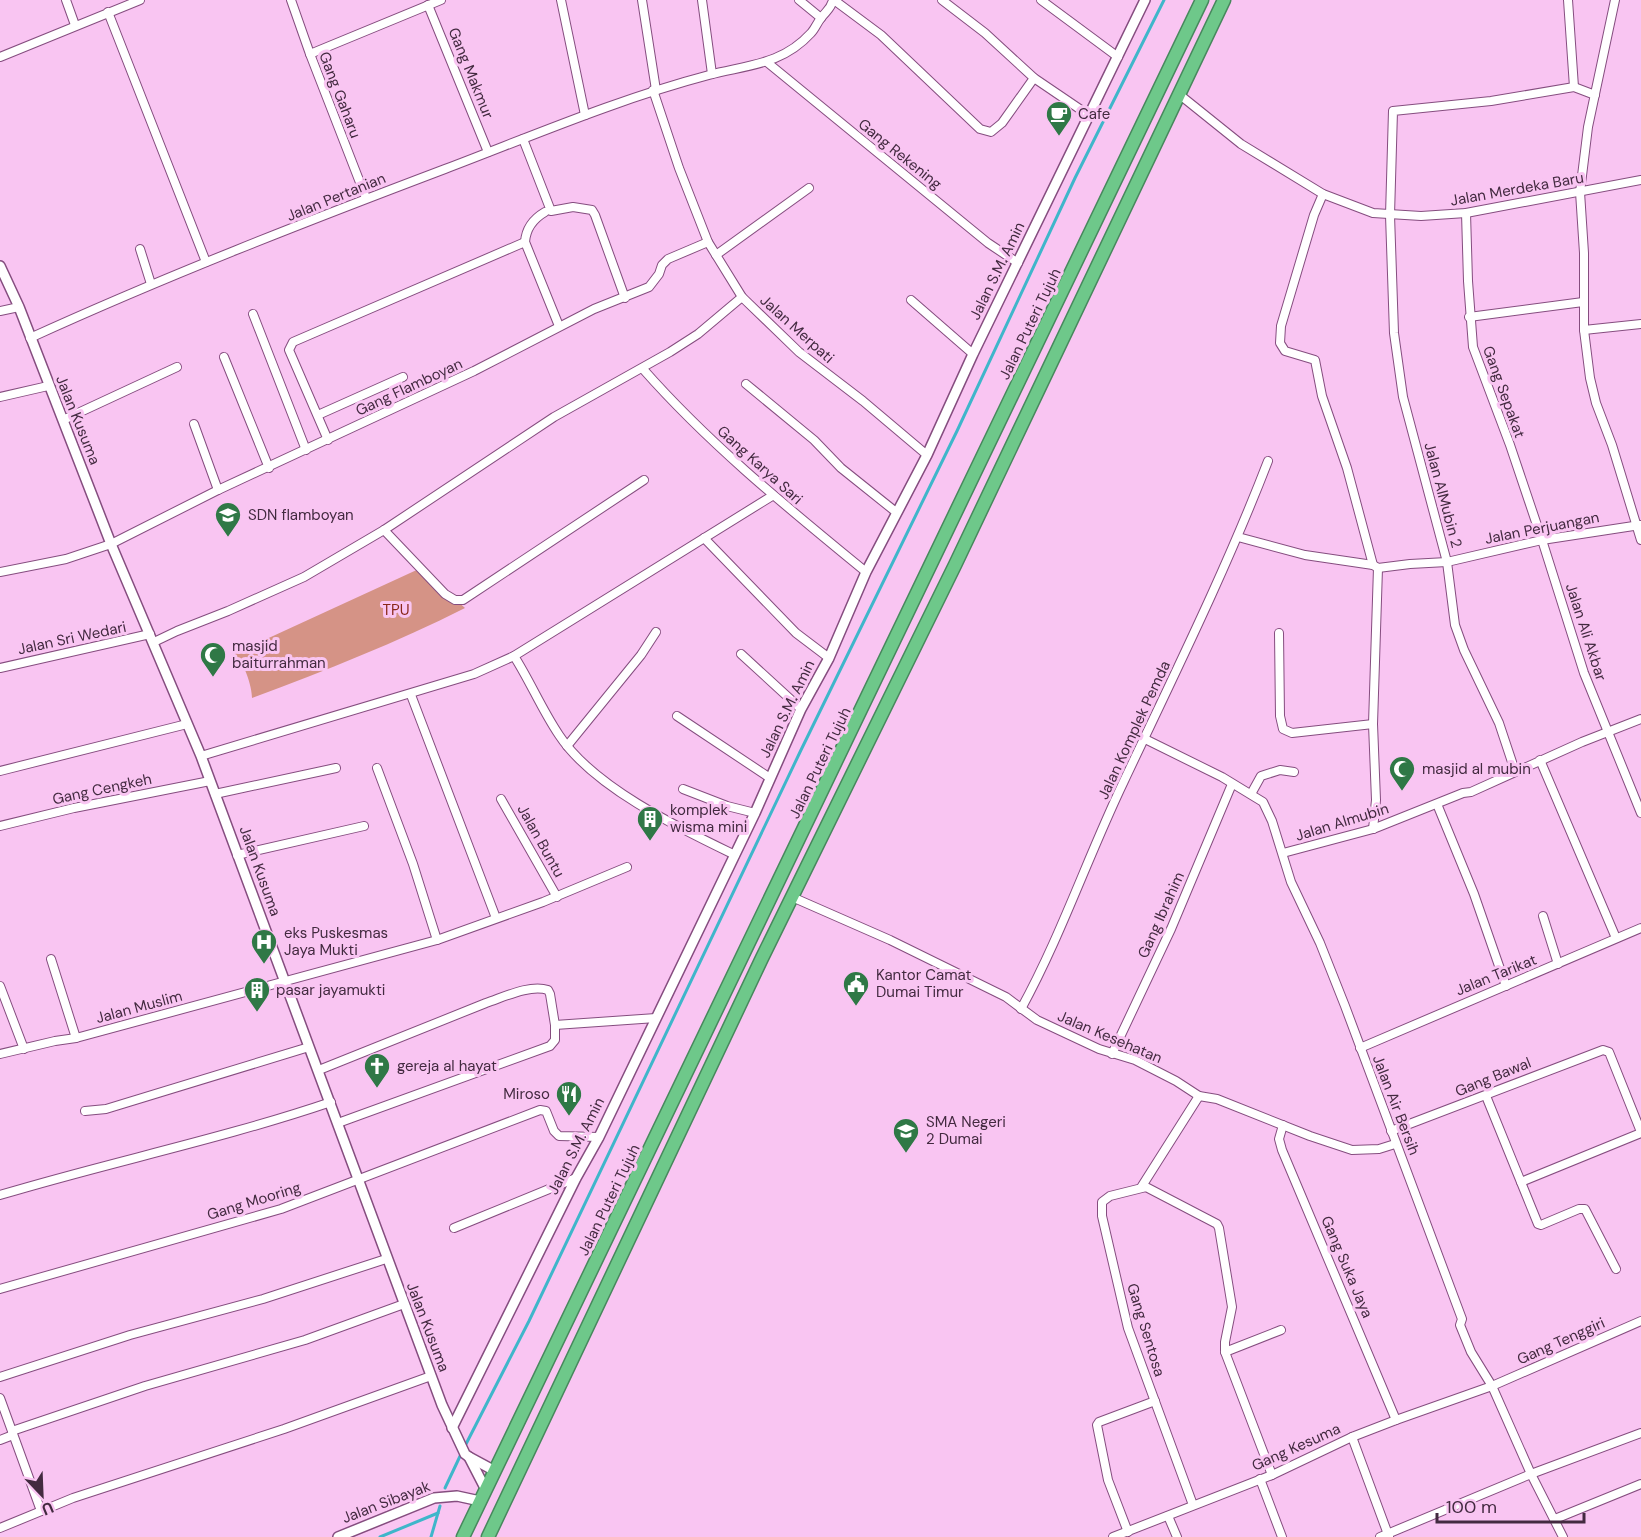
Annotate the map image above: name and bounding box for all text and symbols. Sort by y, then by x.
street label: Gang Makmur [444,25,498,122]
street label: Gang Gaharu [314,49,366,141]
cafe icon: Cafe [1044,99,1074,137]
place label: Cafe [1078,104,1110,124]
street label: Gang Rekening [854,114,946,194]
street label: Jalan Merdeka Baru [1449,167,1585,211]
street label: Jalan Pertanian [284,168,388,226]
street label: Jalan S.M. Amin [965,219,1029,323]
street label: Jalan Puteri Tujuh [994,265,1066,383]
street label: Jalan Merpati [756,290,838,368]
street label: Gang Sepakat [1478,343,1530,441]
street label: Gang Flamboyan [352,353,466,421]
street label: Jalan Kusuma [51,372,105,468]
street label: Gang Karya Sari [713,421,807,509]
street label: Jalan AlMubin 2 [1419,440,1467,550]
school or university icon: SDN flamboyan [213,500,243,538]
place label: SDN flamboyan [248,505,354,525]
street label: Jalan Perjuangan [1483,507,1601,549]
street label: Jalan Ali Akbar [1561,581,1611,684]
park label: TPU [383,600,409,620]
street label: Jalan Sri Wedari [16,617,128,659]
place label: masjid baiturrahman [232,636,326,673]
mosque icon: masjid baiturrahman [198,640,228,678]
street label: Jalan S.M. Amin [755,657,819,761]
street label: Jalan Komplek Pemda [1093,657,1175,803]
street label: Jalan Puteri Tujuh [784,704,856,822]
mosque icon: masjid al mubin [1387,754,1417,792]
place label: masjid al mubin [1422,759,1531,779]
street label: Gang Cengkeh [51,769,153,809]
street label: Jalan Almubin [1293,798,1391,846]
place label: komplek wisma mini [670,800,747,837]
street label: Jalan Buntu [513,801,569,881]
building icon: komplek wisma mini [635,804,665,842]
street label: Jalan Kusuma [234,823,286,919]
street label: Gang Ibrahim [1133,869,1189,961]
place label: eks Puskesmas Jaya Mukti [284,923,388,960]
hospital icon: eks Puskesmas Jaya Mukti [249,927,279,965]
street label: Jalan Tarikat [1453,950,1540,1000]
place label: Kantor Camat Dumai Timur [876,965,972,1002]
public building icon: Kantor Camat Dumai Timur [841,969,871,1007]
building icon: pasar jayamukti [242,975,272,1013]
place label: pasar jayamukti [276,980,385,1000]
street label: Jalan Muslim [94,986,184,1028]
street label: Jalan Kesehatan [1055,1006,1165,1068]
church icon: gereja al hayat [362,1051,392,1089]
street label: Jalan Air Bersih [1368,1052,1424,1158]
street label: Gang Bawal [1452,1053,1534,1101]
place label: gereja al hayat [397,1056,497,1076]
restaurant icon: Miroso [554,1079,584,1117]
place label: Miroso [503,1084,550,1104]
street label: Jalan S.M. Amin [543,1094,609,1198]
place label: SMA Negeri 2 Dumai [926,1112,1006,1149]
school or university icon: SMA Negeri 2 Dumai [891,1116,921,1154]
street label: Jalan Puteri Tujuh [573,1141,645,1259]
street label: Gang Mooring [205,1177,303,1225]
street label: Gang Suka Jaya [1317,1213,1377,1321]
street label: Jalan Kusuma [402,1279,454,1375]
street label: Gang Sentosa [1122,1281,1170,1379]
street label: Gang Tenggiri [1514,1313,1608,1369]
street label: Gang Kesuma [1249,1419,1343,1475]
north arrow [12,1465,72,1525]
street label: Jalan Sibayak [339,1476,433,1528]
scale bar [1437,1486,1584,1524]
text: 100 m [1446,1495,1497,1519]
text: U [39,1497,57,1520]

